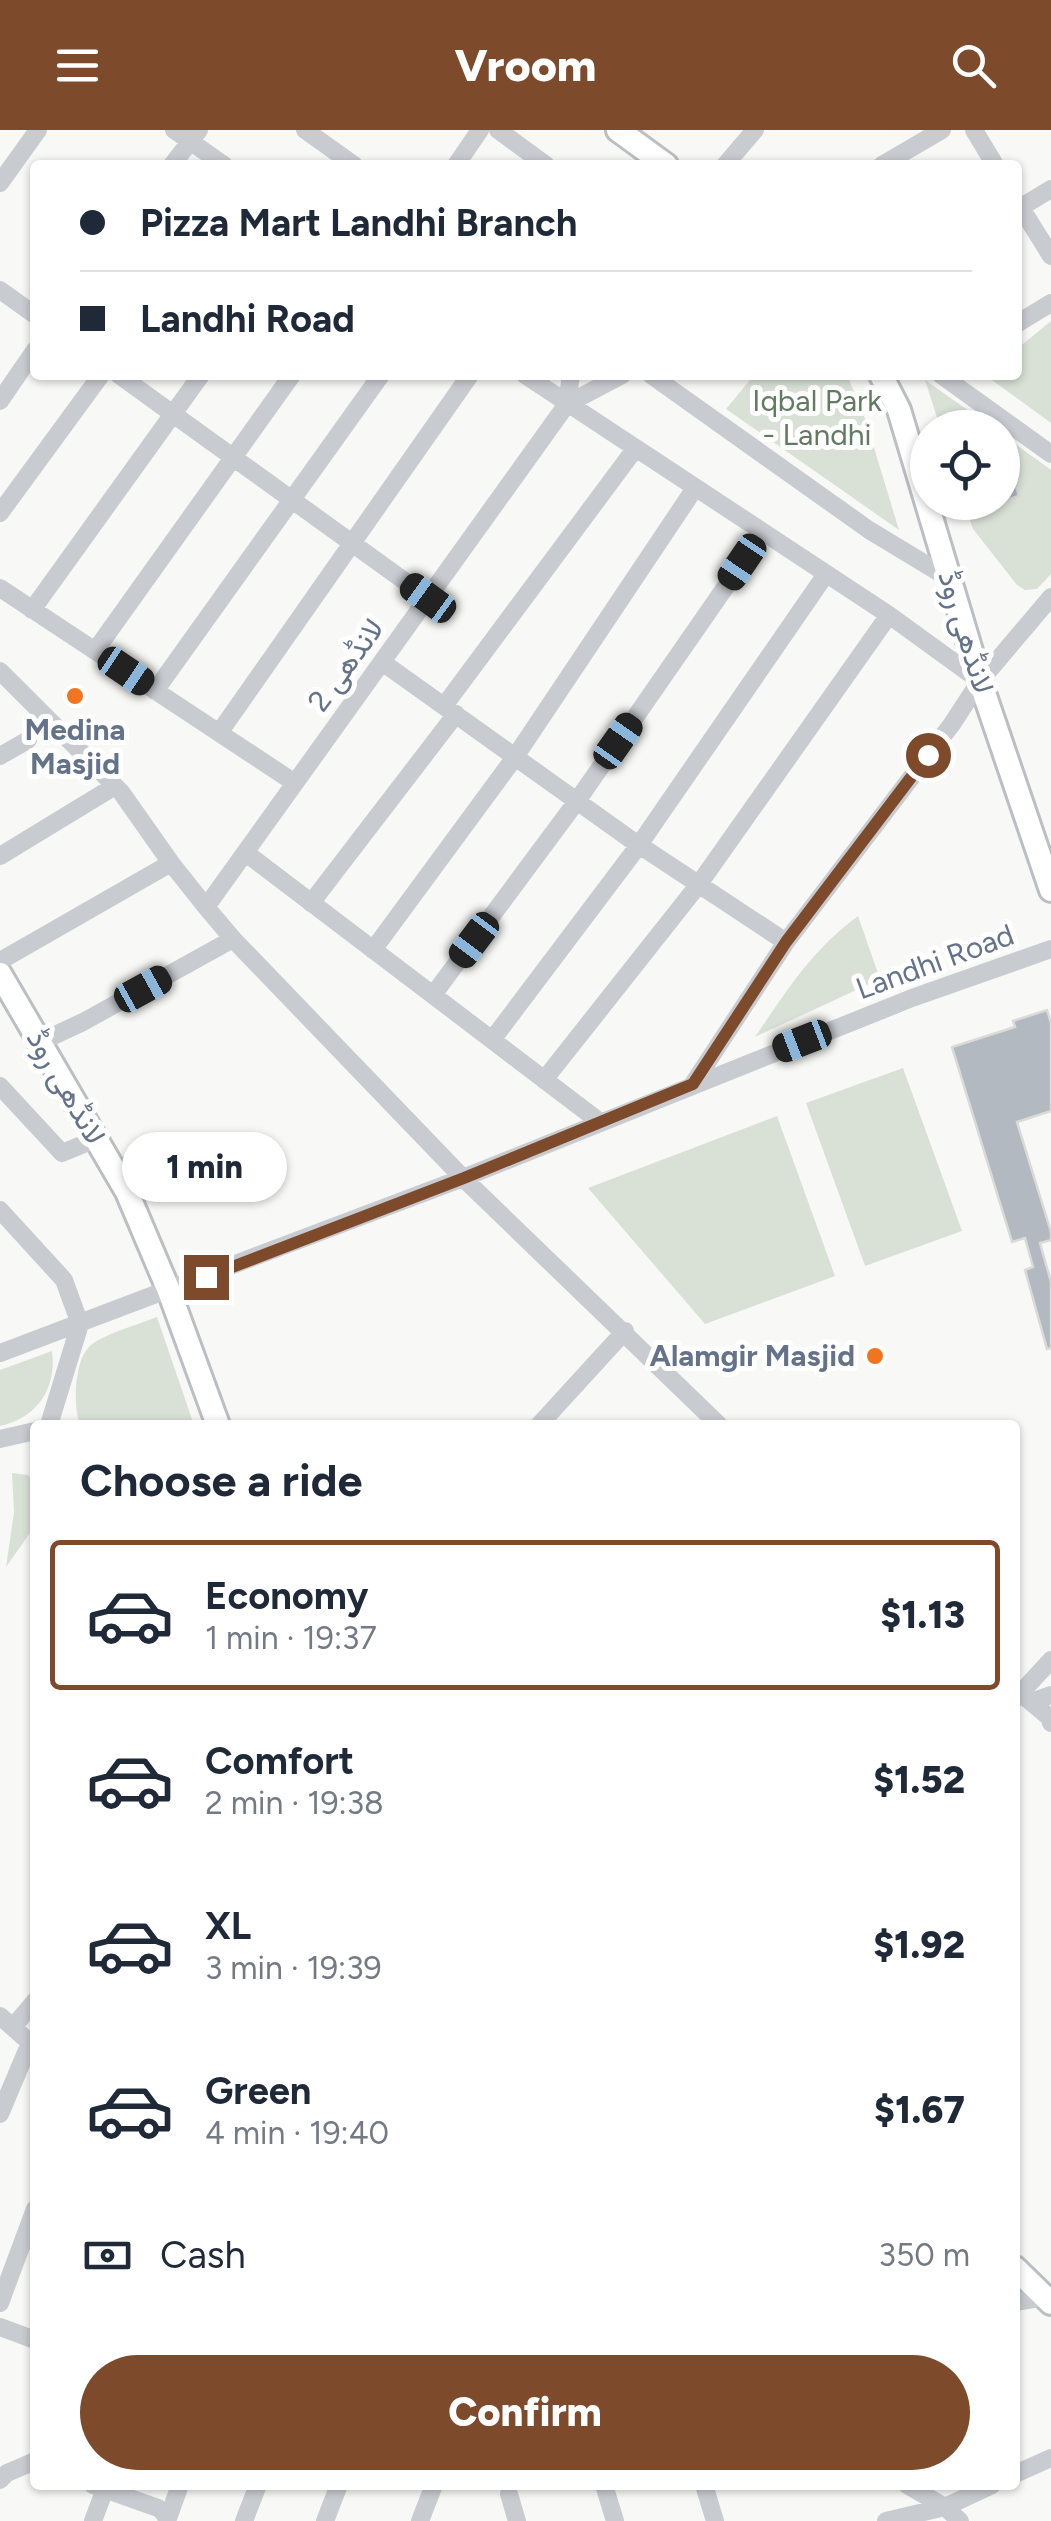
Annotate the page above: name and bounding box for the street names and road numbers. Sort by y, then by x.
street label: لانڈھی روڈ [930,566,1003,698]
street label: لانڈھی 2 [299,611,392,718]
street label: Landhi Road [851,916,1019,1007]
street label: لانڈھی روڈ [19,1023,114,1151]

